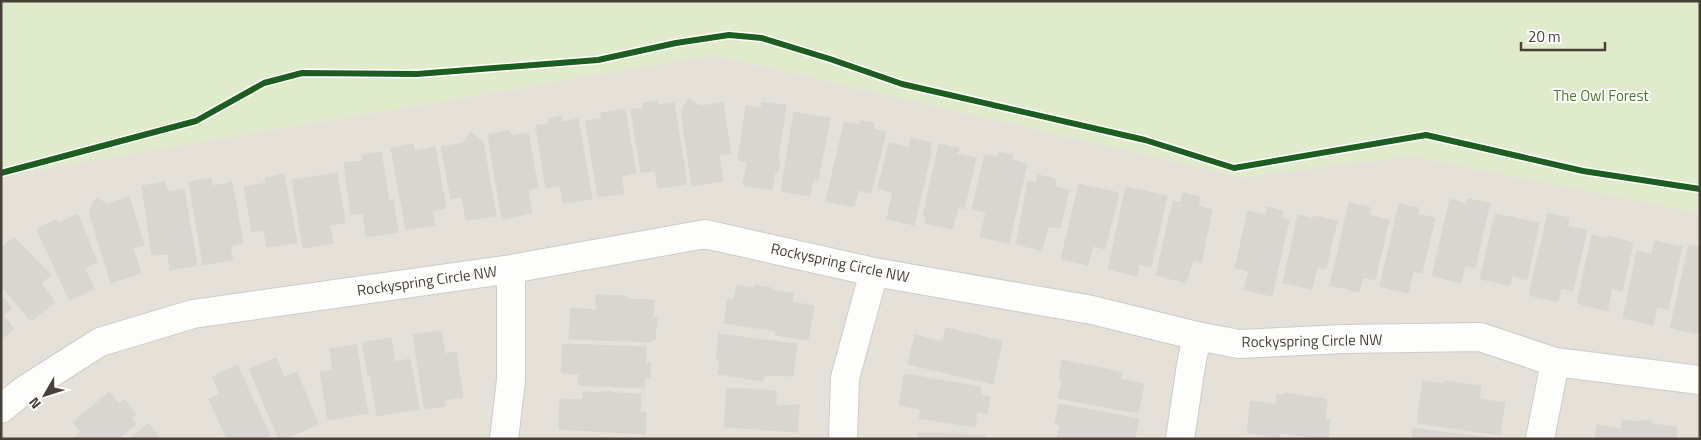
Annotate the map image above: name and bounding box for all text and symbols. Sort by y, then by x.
scale bar [1521,20,1605,52]
text: 20 m [1528,25,1561,48]
park label: The Owl Forest [1553,84,1649,107]
street label: Rockyspring Circle NW [769,237,912,288]
street label: Rockyspring Circle NW [355,259,498,302]
street label: Rockyspring Circle NW [1241,328,1383,353]
north arrow [20,370,70,420]
text: N [23,393,46,414]

